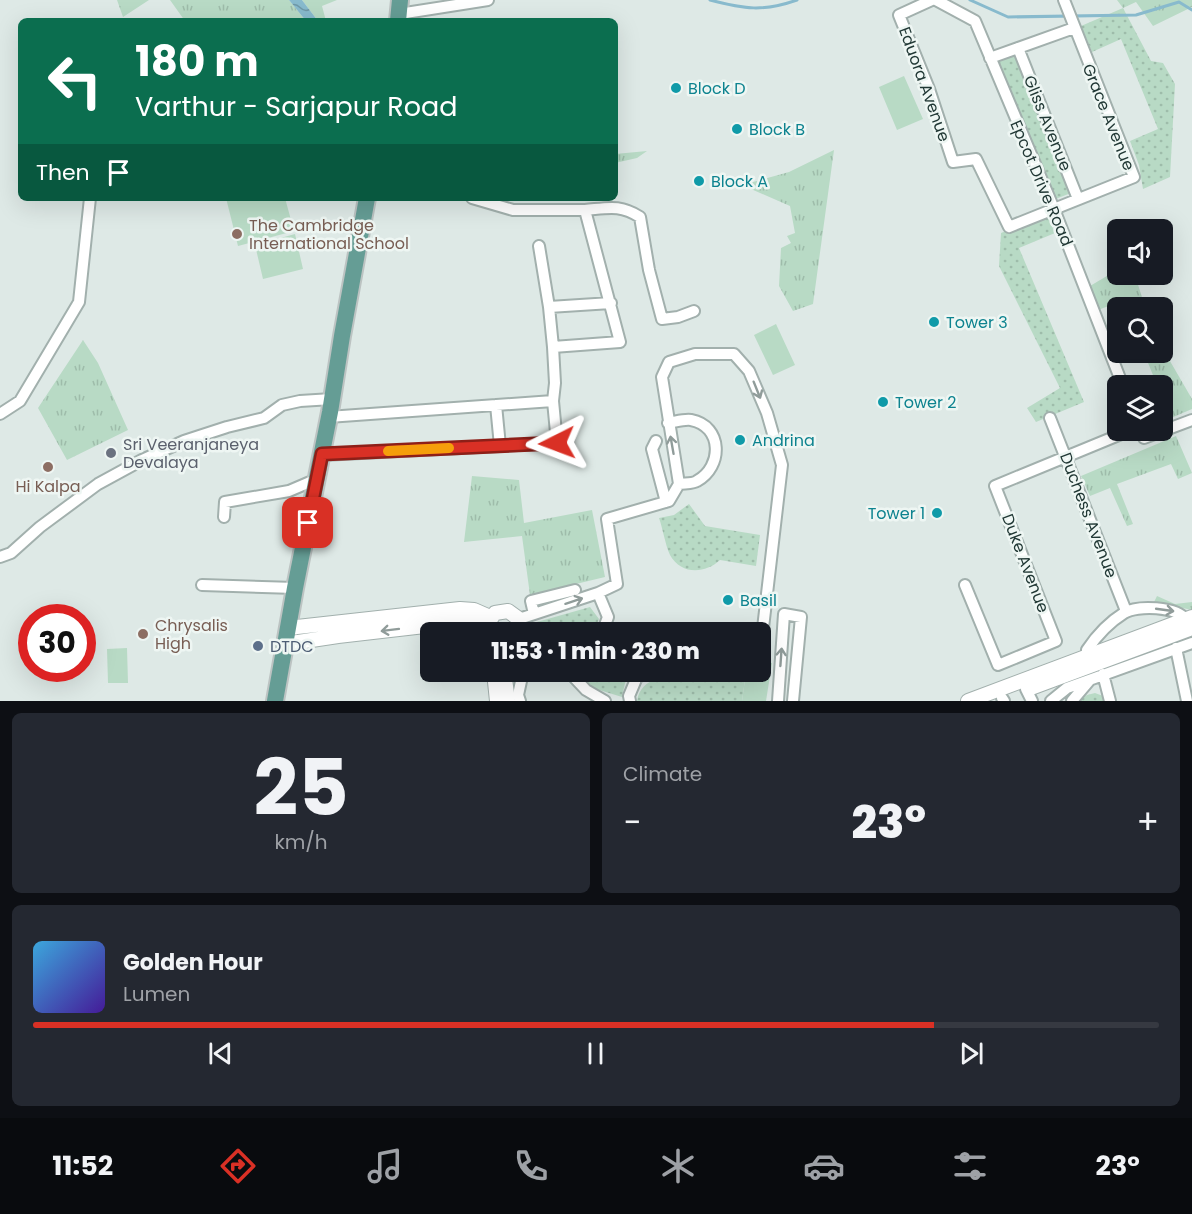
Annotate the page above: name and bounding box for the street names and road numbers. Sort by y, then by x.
street label: Eduora Avenue [893,24,956,145]
street label: Grace Avenue [1077,60,1140,174]
street label: Gliss Avenue [1018,72,1077,175]
street label: Epcot Drive Road [1005,117,1079,250]
street label: Duchess Avenue [1054,449,1123,581]
street label: Duke Avenue [996,510,1055,616]

